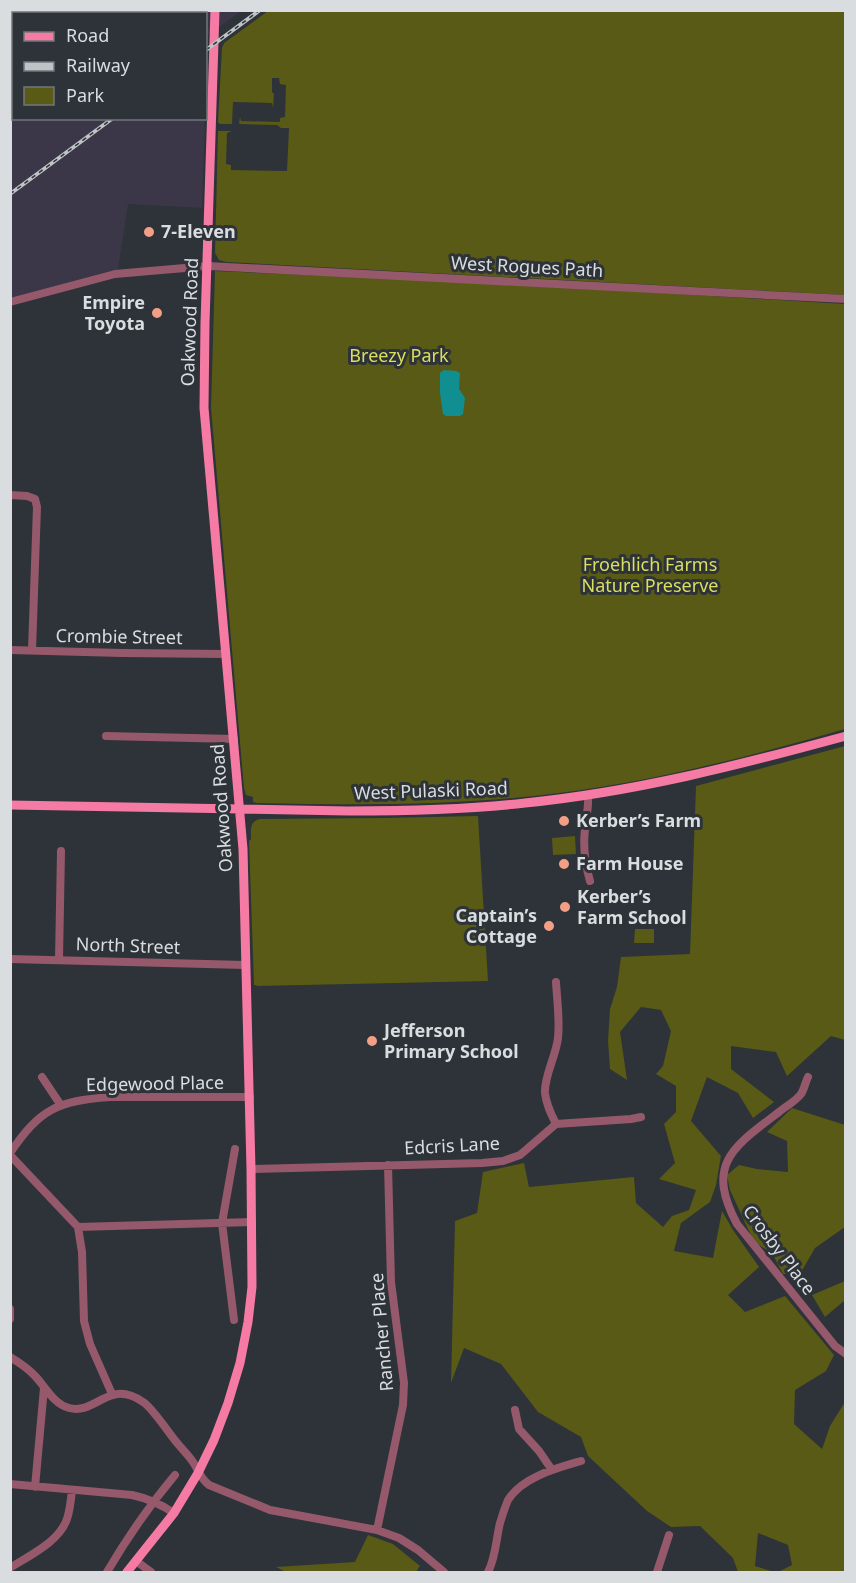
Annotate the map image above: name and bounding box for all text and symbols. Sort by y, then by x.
legend [12,12,207,120]
text: Road [66,23,109,47]
text: Railway [66,53,131,77]
text: Park [66,83,104,107]
place label: 7-Eleven [161,219,236,243]
marker: 7-Eleven [142,225,156,239]
street label: West Rogues Path [450,250,604,282]
street label: Oakwood Road [175,257,203,387]
place label: Empire Toyota [82,290,145,335]
marker: Empire Toyota [150,306,164,320]
park label: Breezy Park [349,343,449,367]
park label: Froehlich Farms Nature Preserve [582,552,718,597]
street label: Crombie Street [55,623,183,649]
street label: Oakwood Road [205,743,237,873]
street label: West Pulaski Road [354,775,508,805]
place label: Kerber’s Farm [576,808,701,832]
marker: Kerber’s Farm [557,814,571,828]
place label: Farm House [576,851,683,875]
marker: Farm House [557,857,571,871]
place label: Kerber’s Farm School [577,884,687,929]
marker: Kerber’s Farm School [558,900,572,914]
place label: Captain’s Cottage [455,903,537,948]
marker: Captain’s Cottage [542,919,556,933]
street label: North Street [75,931,181,959]
place label: Jefferson Primary School [382,1018,519,1063]
marker: Jefferson Primary School [365,1034,379,1048]
street label: Edgewood Place [86,1070,224,1096]
street label: Edcris Lane [403,1131,500,1159]
street label: Crosby Place [738,1199,822,1299]
street label: Rancher Place [364,1272,398,1392]

